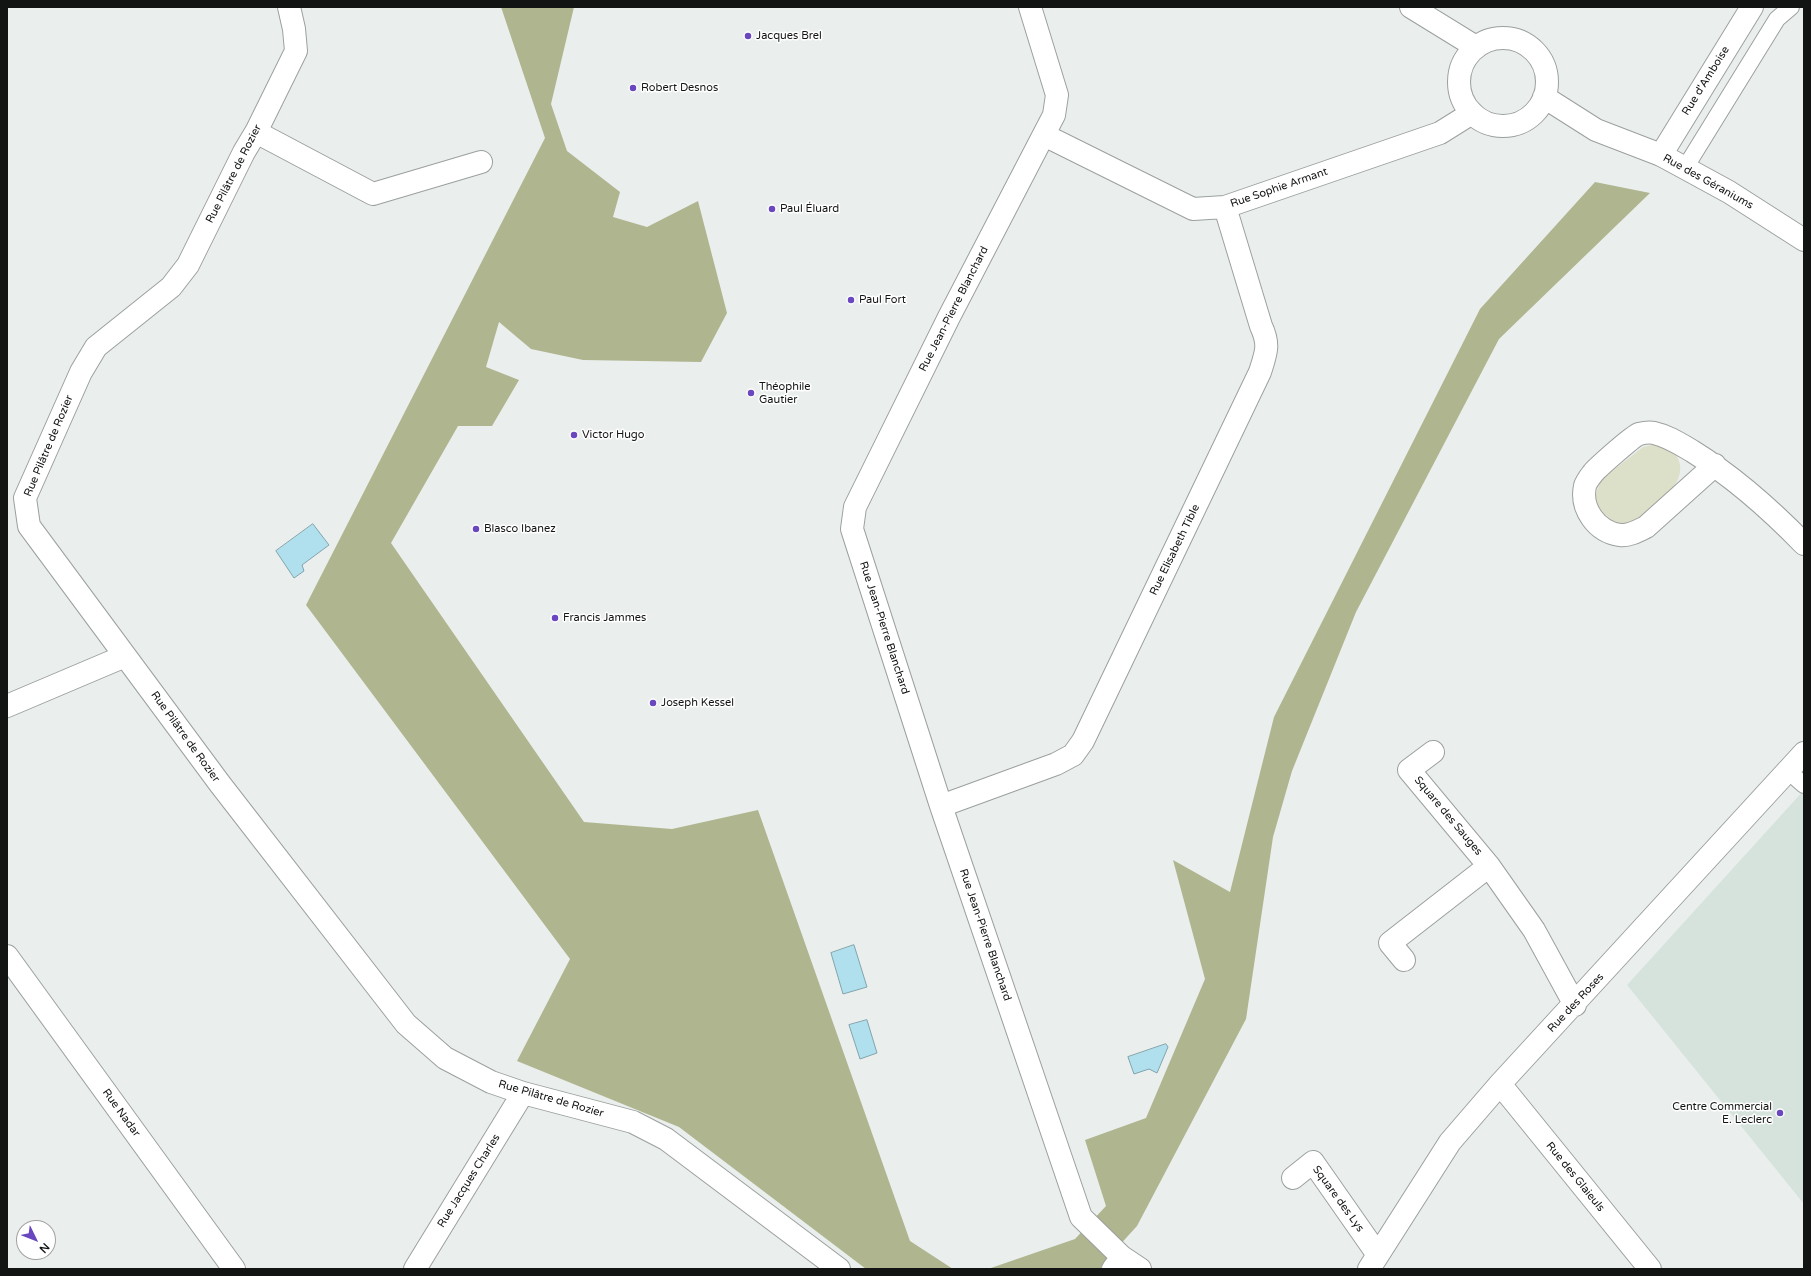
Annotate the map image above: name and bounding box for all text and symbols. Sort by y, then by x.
place label: Jacques Brel [756,29,822,43]
marker: Jacques Brel [743,31,753,41]
street label: Rue d'Amboise [1679,44,1733,118]
place label: Robert Desnos [641,81,718,95]
marker: Robert Desnos [628,83,638,93]
street label: Rue Pilâtre de Rozier [203,122,265,226]
street label: Rue des Géraniums [1660,152,1756,212]
street label: Rue Sophie Armant [1229,165,1329,211]
place label: Paul Éluard [780,202,839,216]
marker: Paul Éluard [767,204,777,214]
street label: Rue Jean-Pierre Blanchard [917,244,991,374]
place label: Paul Fort [859,293,906,307]
marker: Paul Fort [846,295,856,305]
place label: Théophile Gautier [759,380,811,406]
marker: Théophile Gautier [746,388,756,398]
street label: Rue Pilâtre de Rozier [22,393,76,499]
place label: Victor Hugo [582,428,645,442]
marker: Victor Hugo [569,430,579,440]
street label: Rue Elisabeth Tible [1147,502,1203,598]
place label: Blasco Ibanez [484,522,556,536]
marker: Blasco Ibanez [471,524,481,534]
street label: Rue Jean-Pierre Blanchard [856,560,912,696]
place label: Francis Jammes [563,611,646,625]
marker: Francis Jammes [550,613,560,623]
street label: Rue Pilâtre de Rozier [148,689,222,785]
place label: Joseph Kessel [661,696,734,710]
marker: Joseph Kessel [648,698,658,708]
street label: Square des Sauges [1411,774,1485,858]
street label: Rue Jean-Pierre Blanchard [956,867,1014,1003]
street label: Rue des Roses [1545,971,1607,1035]
street label: Rue Pilâtre de Rozier [497,1078,605,1120]
street label: Rue Nadar [99,1086,143,1140]
place label: Centre Commercial E. Leclerc [1672,1100,1772,1126]
marker: Centre Commercial E. Leclerc [1775,1108,1785,1118]
street label: Rue Jacques Charles [435,1132,503,1230]
street label: Rue des Glaieuls [1543,1139,1607,1215]
street label: Square des Lys [1310,1163,1366,1235]
north arrow [16,1220,56,1260]
text: N [37,1240,52,1256]

